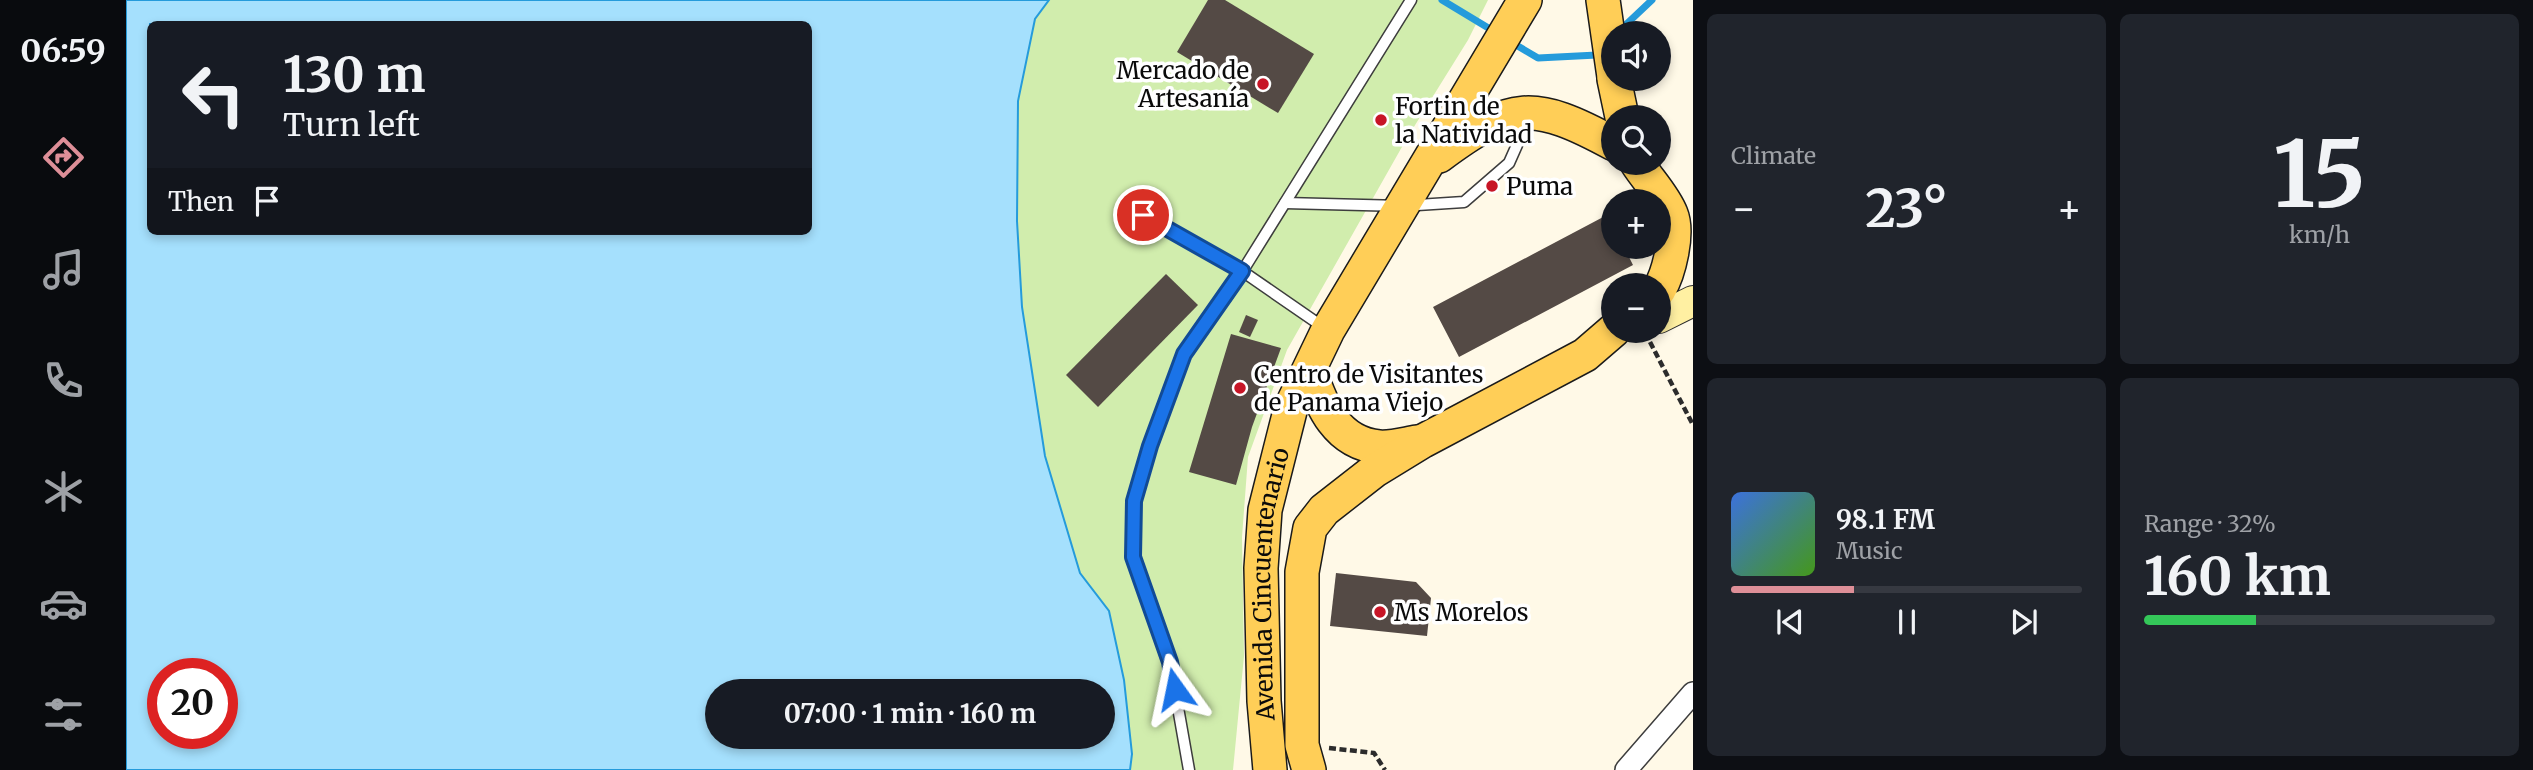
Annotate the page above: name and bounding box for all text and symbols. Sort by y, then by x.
map controls [1601,21,1671,343]
button: sound [1601,21,1671,91]
text: 06:59 [20,31,106,71]
text: 130 m [283,44,426,105]
icon: left [168,49,259,140]
place label: Mercado de Artesanía [1116,55,1249,114]
marker: Mercado de Artesanía [1255,76,1271,92]
place label: Fortin de la Natividad [1395,91,1532,150]
text: Turn left [283,105,420,145]
button: search [1601,105,1671,175]
marker: Fortin de la Natividad [1373,112,1389,128]
text: 15 [2273,117,2366,232]
icon: directions [39,133,88,182]
text: Climate [1731,141,1816,170]
place label: Puma [1506,171,1573,202]
text: 23° [1865,176,1948,241]
marker: Puma [1484,178,1500,194]
icon: arrive [248,182,286,220]
text: Then [168,185,234,218]
pin [1113,185,1173,245]
text: − [1731,185,1756,232]
text: + [2057,185,2082,232]
button: + [1601,189,1671,259]
icon: arrive [1124,196,1162,234]
text: km/h [2289,220,2350,249]
icon: music [39,245,88,294]
button: − [1601,273,1671,343]
icon: phone [39,356,88,405]
place label: Centro de Visitantes de Panama Viejo [1254,359,1483,418]
marker: Centro de Visitantes de Panama Viejo [1232,380,1248,396]
street label: Avenida Cincuentenario [1245,444,1296,723]
icon: climate [39,467,88,516]
text: 98.1 FM [1836,503,1935,536]
text: Range · 32% [2144,509,2276,538]
text: Music [1836,536,1903,565]
text: 160 km [2144,544,2331,609]
icon: car [39,579,88,628]
place label: Ms Morelos [1394,597,1528,628]
icon: previous [1771,603,1809,641]
icon: pause [1888,603,1926,641]
icon: next [2005,603,2043,641]
marker: Ms Morelos [1372,604,1388,620]
position arrow [1138,652,1212,726]
speed limit sign: 20 [147,658,238,749]
icon: filters [39,690,88,739]
text: 07:00 · 1 min · 160 m [784,697,1036,730]

